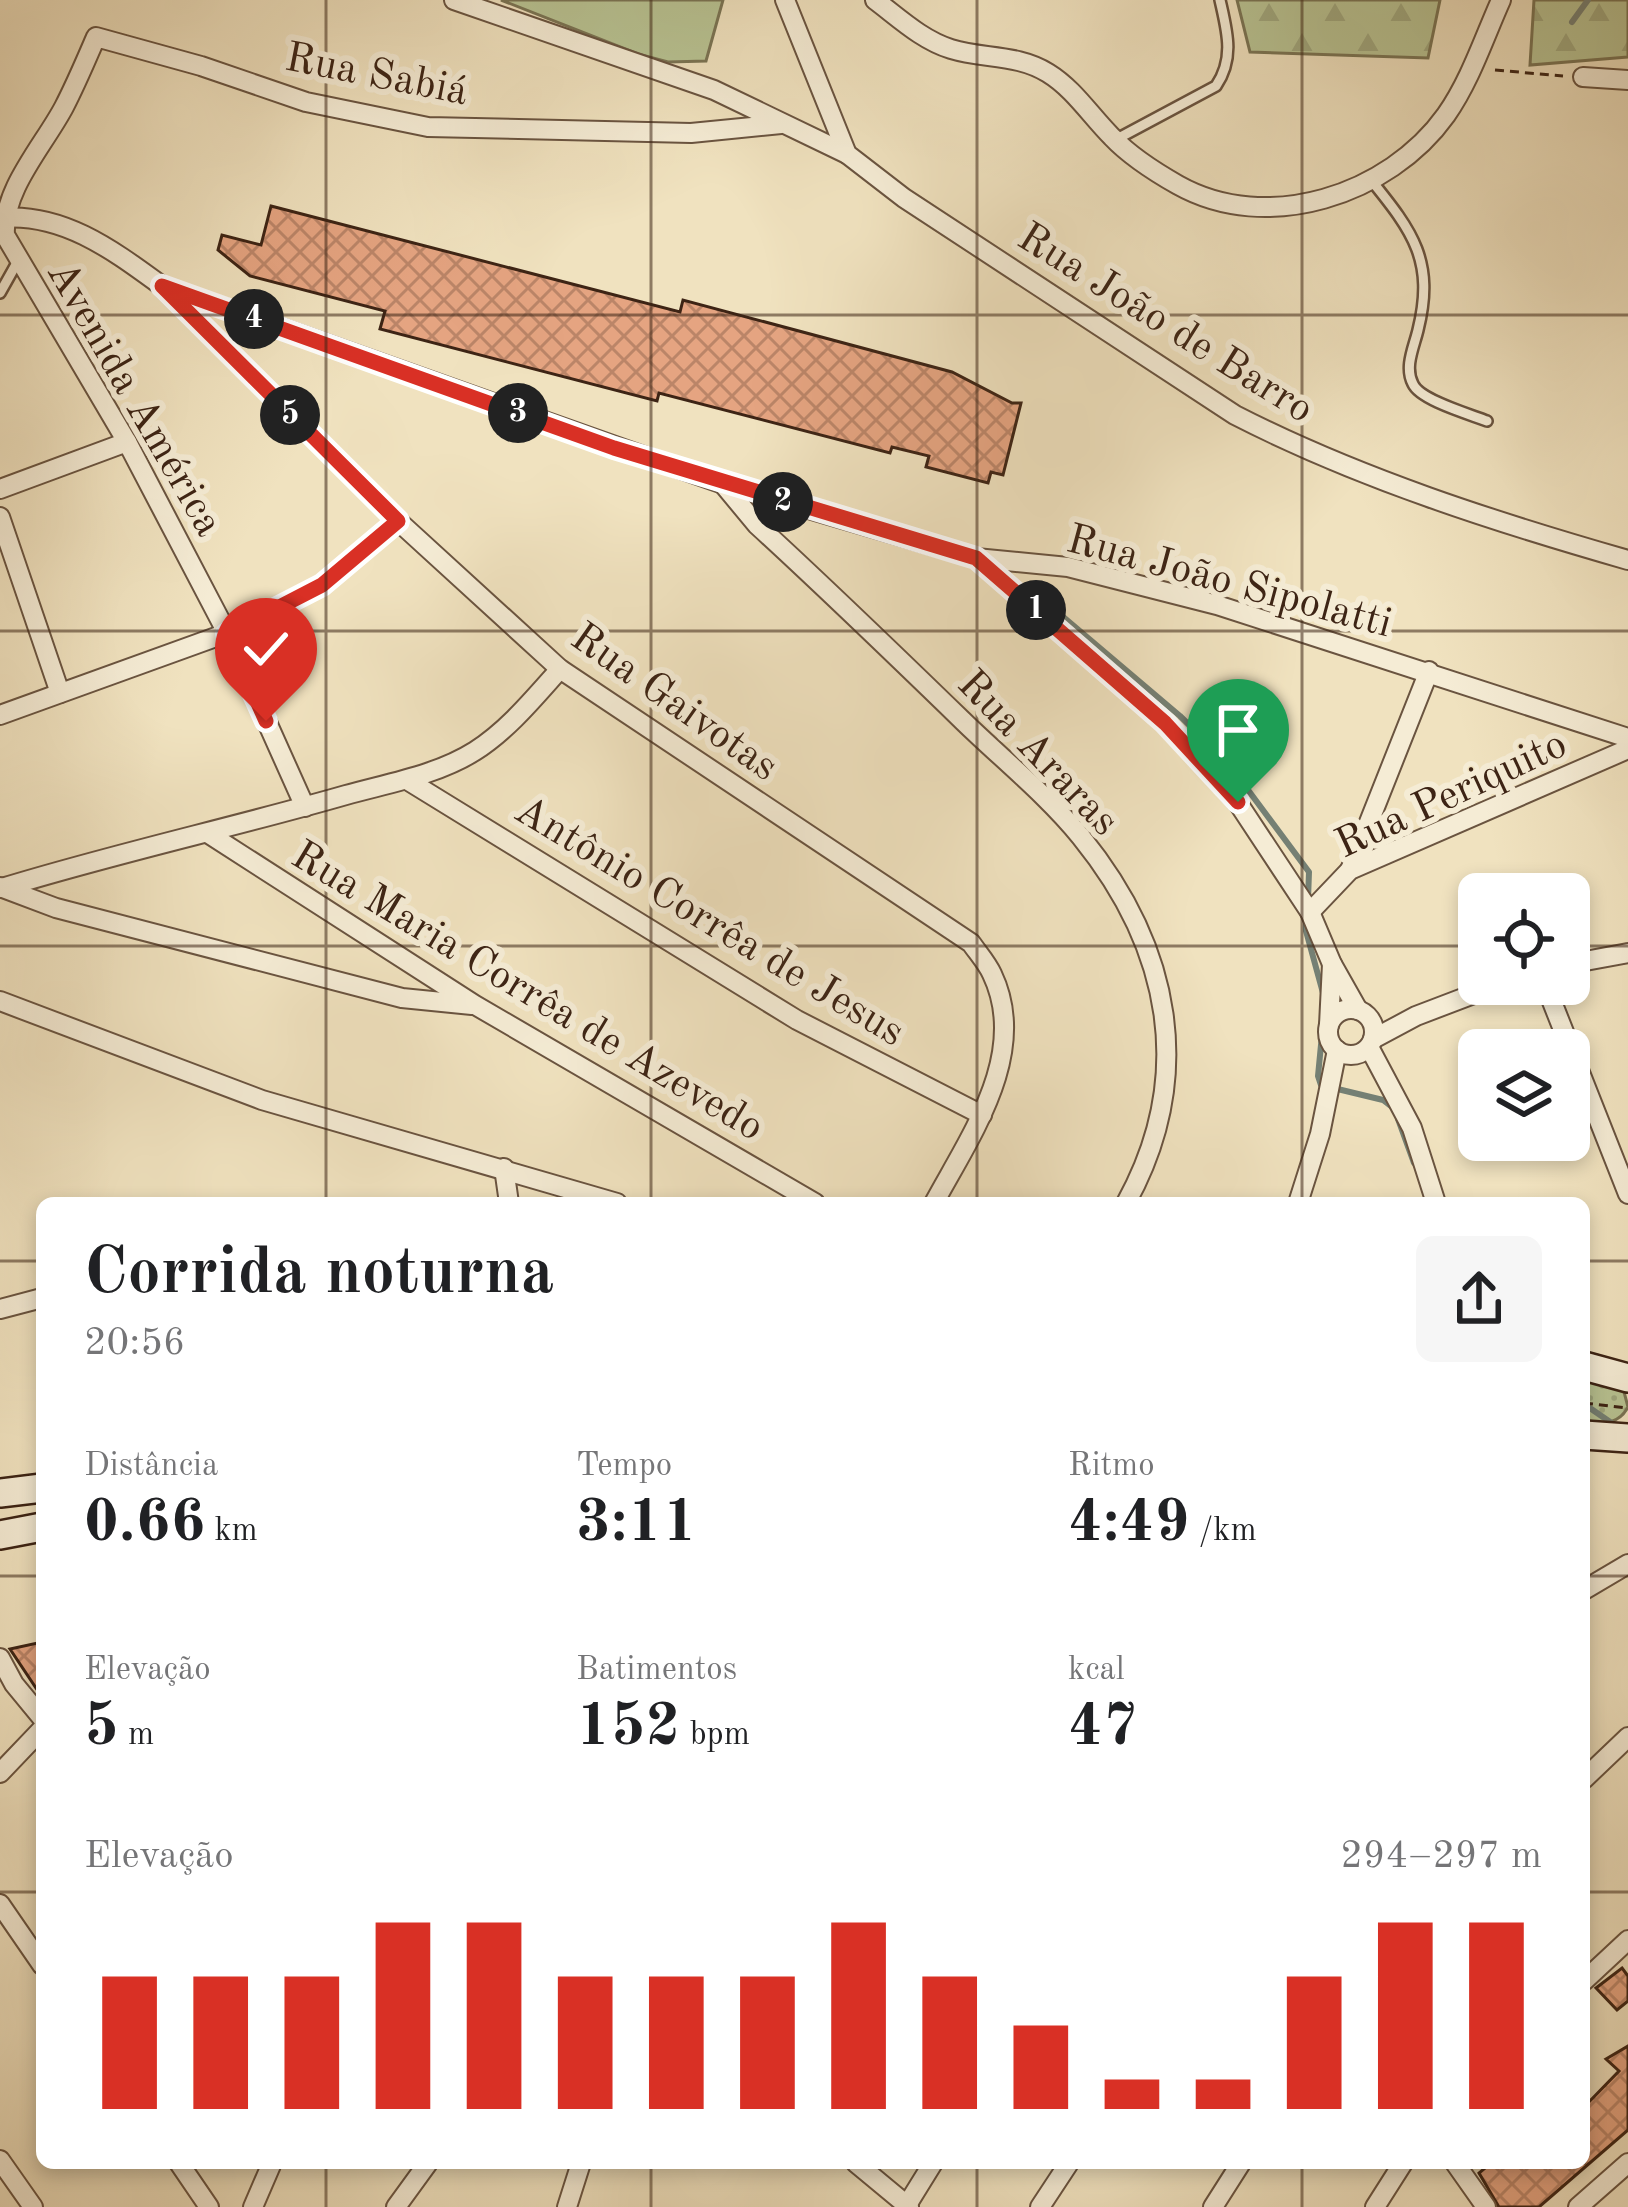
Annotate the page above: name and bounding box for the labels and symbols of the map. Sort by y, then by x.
street label: Rua Sabiá [281,38,471,114]
street label: Rua João de Barro [1010,217,1320,432]
street label: Avenida América [38,254,229,544]
pin: 4 [224,289,284,349]
pin: 3 [488,383,548,443]
pin: 5 [260,385,320,445]
pin: 2 [753,472,813,532]
street label: Rua João Sipolatti [1062,519,1396,646]
pin: 1 [1006,580,1066,640]
pin [215,598,317,721]
street label: Rua Gaivotas [563,617,785,790]
street label: Rua Araras [949,663,1126,844]
pin [1187,679,1289,802]
street label: Rua Periquito [1330,724,1574,867]
street label: Antônio Corrêa de Jesus [507,790,911,1055]
street label: Rua Maria Corrêa de Azevedo [284,835,770,1150]

